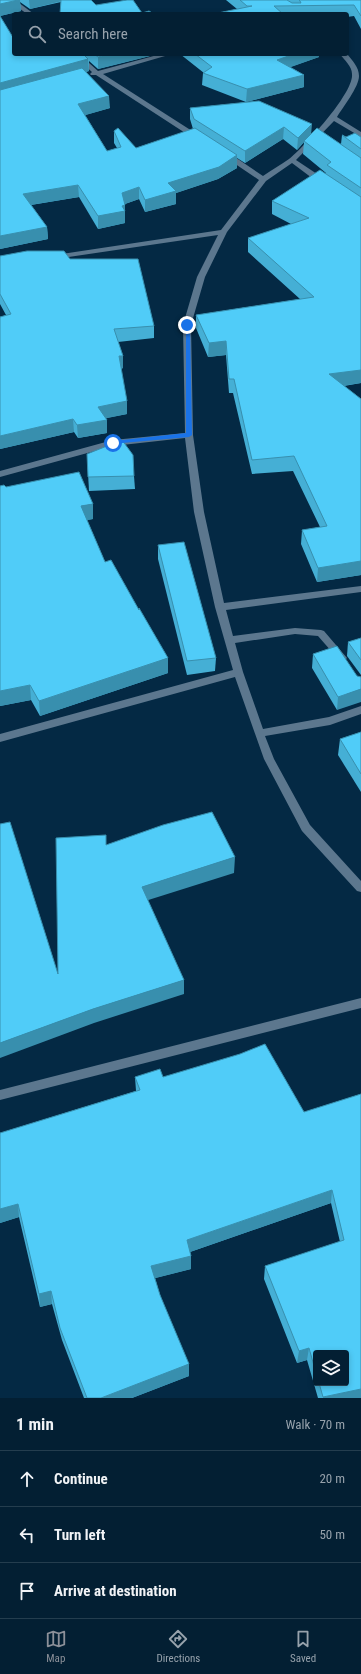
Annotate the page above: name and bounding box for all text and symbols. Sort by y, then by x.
search box [12,12,349,56]
icon: search [26,23,48,45]
text: Search here [58,25,128,43]
route end [178,316,196,334]
route start [104,434,122,452]
map controls [313,1350,349,1386]
button: layers [313,1350,349,1386]
text: 1 min [16,1414,54,1434]
text: Walk · 70 m [285,1417,345,1432]
icon: ahead [16,1468,38,1490]
text: Continue [54,1470,108,1488]
text: 20 m [319,1471,345,1486]
icon: left [16,1524,38,1546]
text: Turn left [54,1526,105,1544]
text: 50 m [319,1527,345,1542]
icon: arrive [16,1580,38,1602]
text: Arrive at destination [54,1582,177,1600]
tab: Map [45,1628,67,1665]
tab: Directions [156,1628,200,1665]
tab: Saved [290,1628,316,1665]

